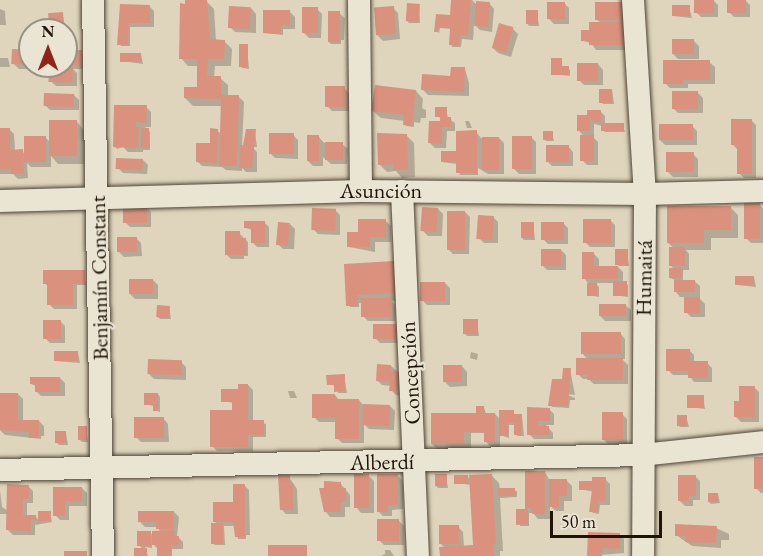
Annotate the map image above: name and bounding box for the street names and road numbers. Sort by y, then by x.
street label: Asunción [340,178,422,204]
street label: Benjamín Constant [84,195,114,361]
street label: Humaitá [630,240,658,316]
street label: Concepción [394,321,426,425]
street label: Alberdí [350,448,414,476]

